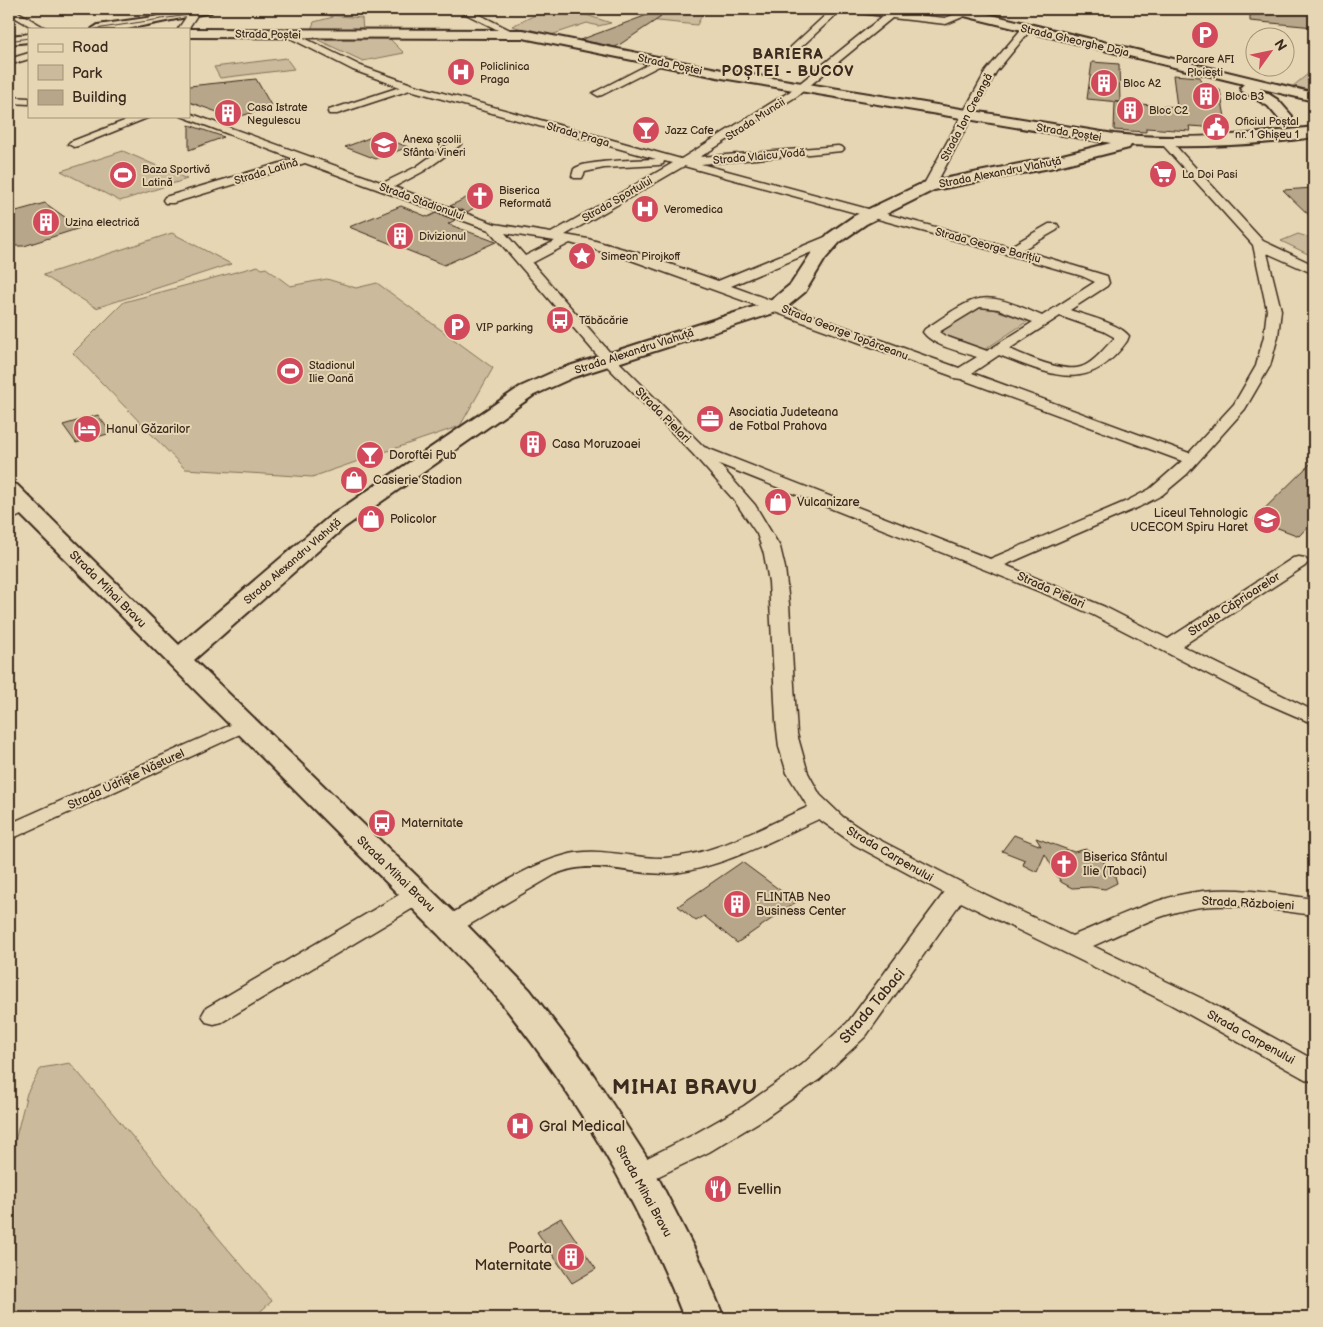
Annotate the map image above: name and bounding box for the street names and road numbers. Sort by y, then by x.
street label: Strada Gheorghe Doja [1019,22,1130,59]
street label: Strada Poștei [235,27,301,42]
street label: Strada Poștei [636,51,703,78]
street label: Strada Ion Creangă [938,71,995,163]
street label: Strada Muncii [723,95,787,143]
street label: Strada Praga [545,119,611,150]
street label: Strada Poștei [1035,121,1102,144]
street label: Strada Vlaicu Vodă [712,146,806,167]
street label: Strada Alexandru Vlahuță [938,154,1062,191]
street label: Strada Latină [233,156,300,187]
street label: Strada Sportului [580,174,655,225]
street label: Strada Stadionului [377,180,466,223]
street label: Strada George Barițiu [934,225,1042,266]
street label: Strada George Topârceanu [780,302,910,363]
street label: Strada Alexandru Vlahuță [573,326,695,377]
street label: Strada Pielari [632,384,694,447]
street label: Strada Alexandru Vlahuță [241,516,344,607]
street label: Strada Mihai Bravu [66,548,149,631]
street label: Strada Pielari [1015,569,1087,612]
street label: Strada Căprioarelor [1185,569,1284,640]
street label: Strada Udriște Năsturel [65,746,187,813]
street label: Strada Carpenului [844,823,936,886]
street label: Strada Mihai Bravu [353,833,438,916]
street label: Strada Războieni [1201,894,1295,913]
street label: Strada Tabaci [835,965,909,1048]
street label: Strada Carpenului [1204,1007,1297,1068]
street label: Strada Mihai Bravu [612,1143,675,1240]

